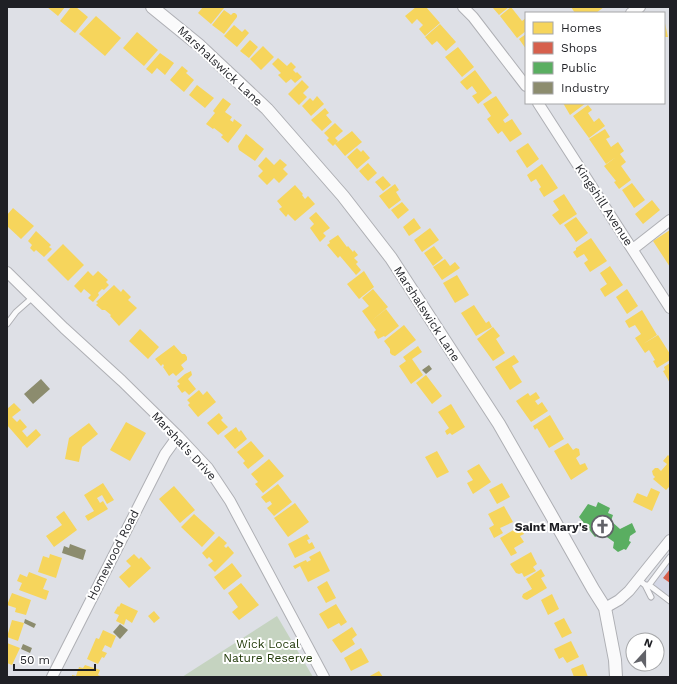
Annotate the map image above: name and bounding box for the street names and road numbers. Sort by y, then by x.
street label: Marshalswick Lane [175,23,265,109]
street label: Kingshill Avenue [572,161,636,249]
street label: Marshalswick Lane [391,264,463,364]
street label: Marshal's Drive [149,409,219,483]
street label: Homewood Road [84,508,142,602]

